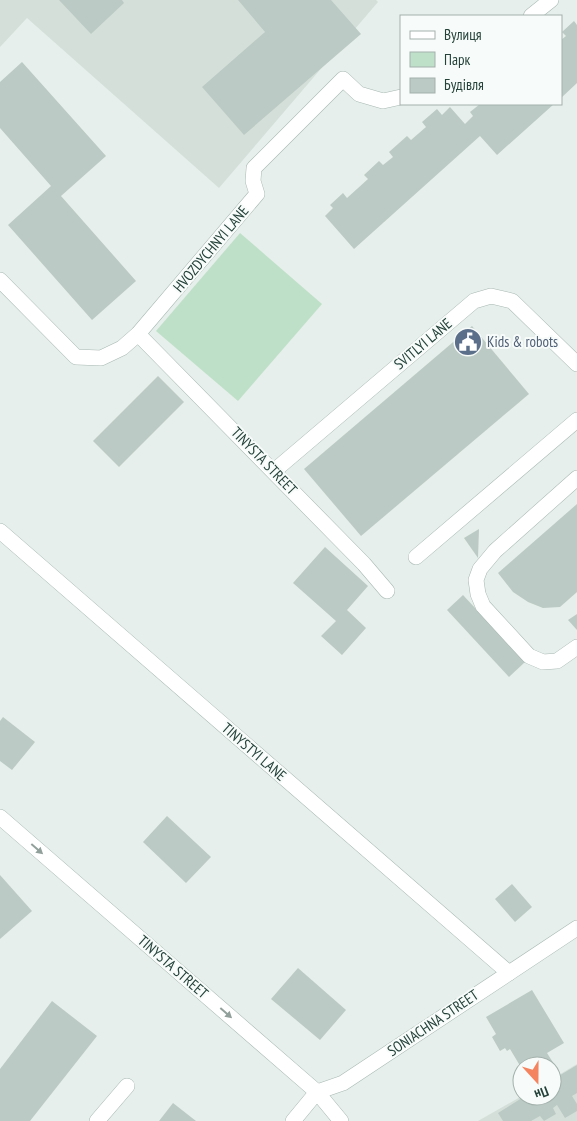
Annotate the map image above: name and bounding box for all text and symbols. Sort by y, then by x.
legend [400,15,562,105]
text: Вулиця [444,25,482,44]
text: Парк [444,50,470,69]
text: Будівля [444,75,484,94]
street label: HVOZDYCHNYI LANE [169,201,252,296]
street label: SVITLYI LANE [390,314,456,373]
public building icon: Kids & robots [453,327,483,357]
place label: Kids & robots [487,332,558,351]
street label: TINYSTA STREET [227,423,302,499]
street label: TINYSTYI LANE [218,718,291,785]
one-way arrow [30,843,42,855]
street label: TINYSTA STREET [134,931,213,1003]
street label: SONIACHNA STREET [384,985,482,1060]
one-way arrow [219,1007,232,1018]
north arrow [512,1056,562,1106]
text: Пн [532,1082,551,1104]

